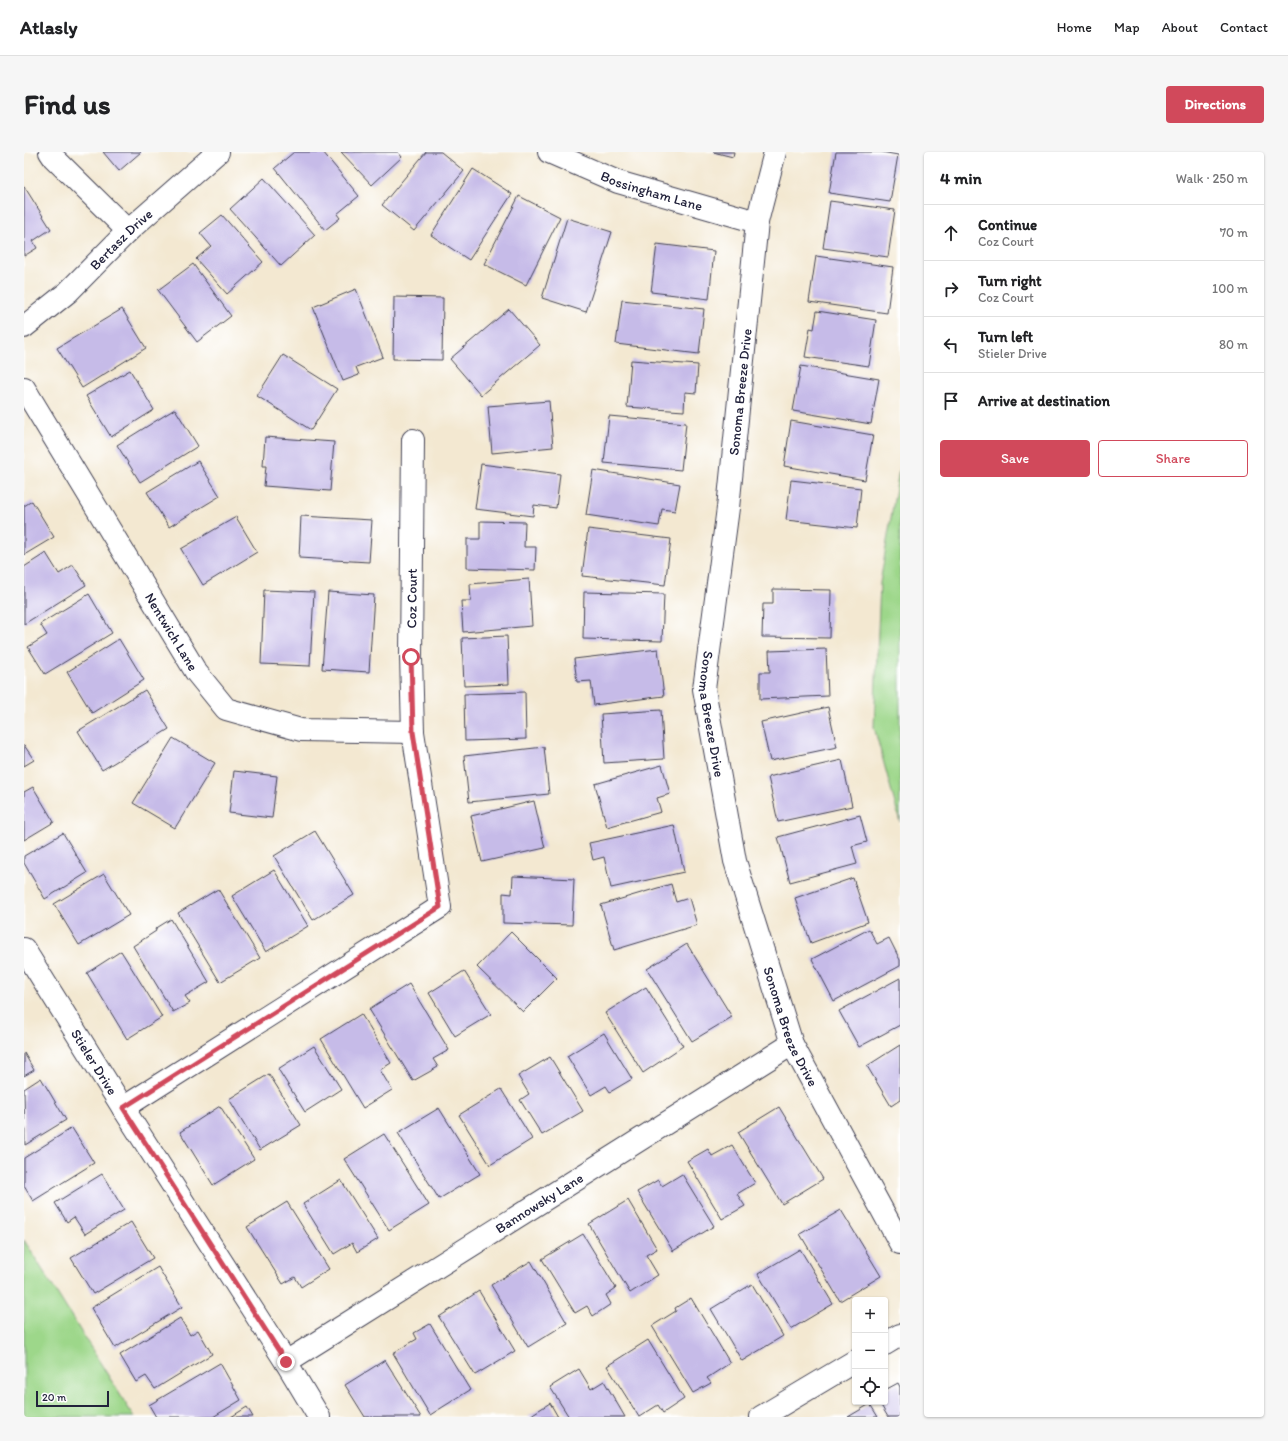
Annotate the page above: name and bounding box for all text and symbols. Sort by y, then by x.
text: Atlasly [20,16,77,39]
text: Home [1057,19,1092,36]
text: Map [1114,19,1140,36]
text: About [1162,19,1198,36]
text: Contact [1220,19,1268,36]
button: Directions [1166,86,1264,123]
text: Find us [24,87,111,121]
street label: Bossingham Lane [598,167,705,215]
text: 4 min [940,168,982,188]
text: Walk · 250 m [1176,171,1248,186]
street label: Bertasz Drive [86,205,156,274]
text: Continue [978,216,1037,234]
icon: ahead [940,222,962,244]
text: 70 m [1220,225,1248,240]
text: Coz Court [978,234,1034,249]
text: Turn right [978,272,1042,290]
icon: right [940,278,962,300]
text: 100 m [1212,281,1248,296]
text: Coz Court [978,290,1034,305]
street label: Sonoma Breeze Drive [725,328,756,456]
text: Turn left [978,328,1033,346]
icon: left [940,334,962,356]
text: 80 m [1219,337,1248,352]
text: Stieler Drive [978,346,1047,361]
icon: arrive [940,390,962,412]
text: Arrive at destination [978,392,1110,410]
button: Save [940,440,1090,477]
button: Share [1098,440,1248,477]
street label: Coz Court [403,568,421,629]
street label: Nentwich Lane [141,590,202,674]
route start [402,648,420,666]
street label: Sonoma Breeze Drive [695,650,728,779]
street label: Sonoma Breeze Drive [759,965,822,1090]
street label: Stieler Drive [67,1026,121,1099]
street label: Bannowsky Lane [492,1169,587,1237]
map controls [852,1297,888,1405]
button: + [852,1297,888,1333]
button: − [852,1333,888,1369]
route end [277,1353,295,1371]
button: locate [852,1369,888,1405]
scale bar [36,1389,109,1408]
text: 20 m [42,1391,66,1404]

